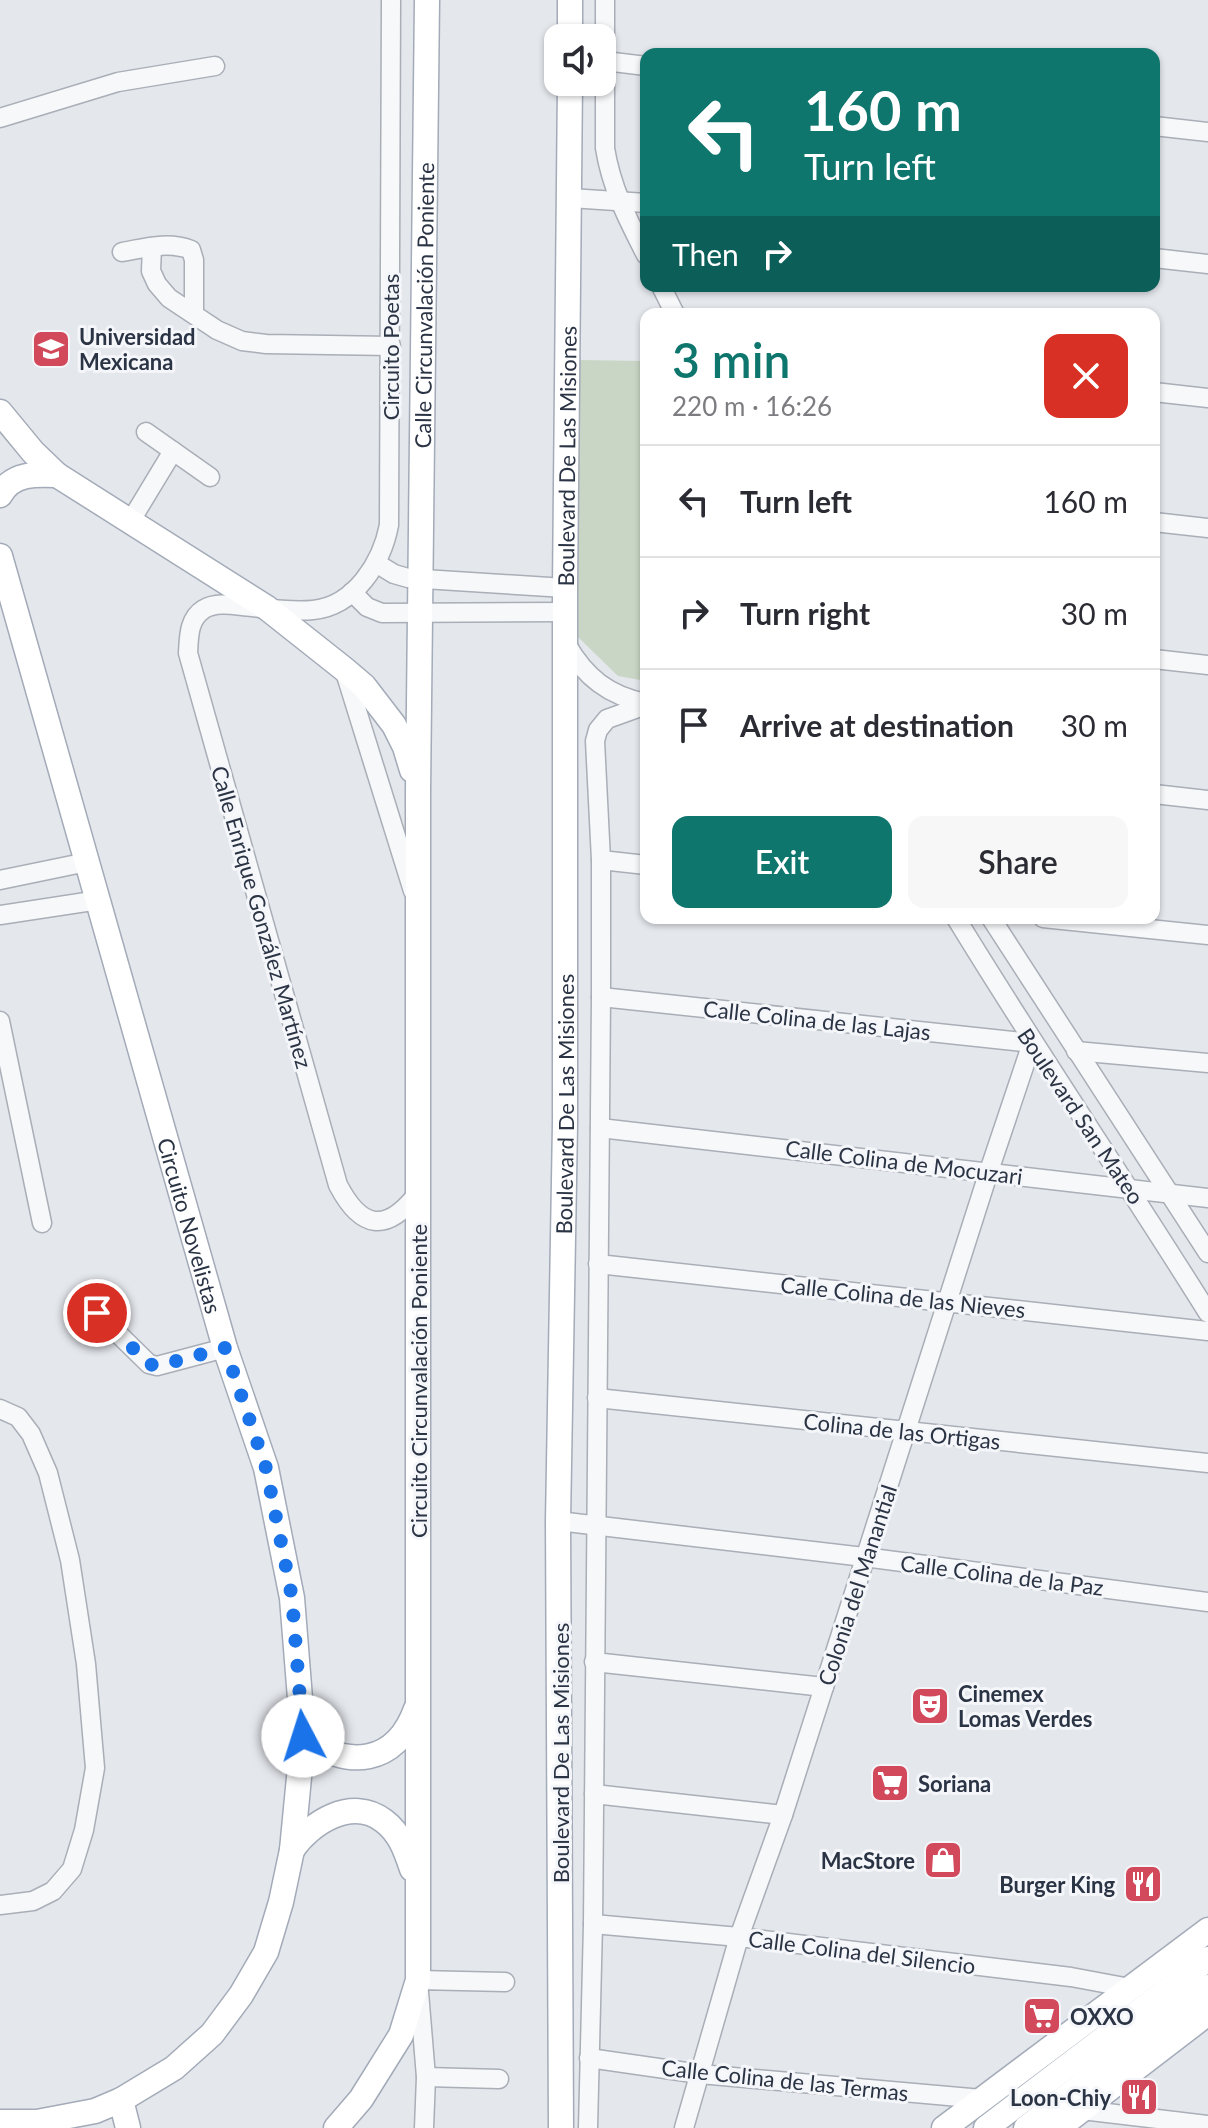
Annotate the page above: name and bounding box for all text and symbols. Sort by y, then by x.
map controls [544,24,616,96]
button: sound [544,24,616,96]
text: 160 m [804,76,962,143]
icon: left [672,80,776,184]
text: Turn left [804,144,936,188]
street label: Calle Circunvalación Poniente [408,162,439,449]
icon: right [755,232,799,276]
text: Then [672,236,739,272]
street label: Circuito Poetas [377,274,404,420]
place label: Universidad Mexicana [79,323,196,375]
street label: Boulevard De Las Misiones [552,326,581,586]
school or university icon: Universidad Mexicana [30,328,72,370]
text: 3 min [672,331,790,388]
button: close [1044,334,1128,418]
text: 220 m · 16:26 [672,390,832,422]
icon: left [672,479,716,523]
text: Turn left [740,483,852,519]
text: 160 m [1043,483,1128,519]
icon: right [672,591,716,635]
text: Turn right [740,595,870,631]
text: 30 m [1061,595,1128,631]
icon: arrive [672,703,716,747]
text: Arrive at destination [740,707,1014,743]
text: 30 m [1061,707,1128,743]
street label: Calle Enrique González Martínez [206,763,318,1071]
button: Exit [672,816,892,908]
button: Share [908,816,1128,908]
street label: Boulevard De Las Misiones [550,974,579,1235]
street label: Calle Colina de las Lajas [702,995,932,1045]
street label: Boulevard San Mateo [1012,1023,1150,1209]
street label: Calle Colina de Mocuzari [784,1134,1024,1190]
street label: Circuito Novelistas [152,1135,228,1316]
street label: Circuito Circunvalación Poniente [405,1224,432,1538]
street label: Calle Colina de las Nieves [779,1271,1027,1323]
pin [63,1279,131,1347]
icon: arrive [75,1291,119,1335]
street label: Colina de las Ortigas [802,1407,1002,1455]
street label: Colonia del Manantial [812,1481,902,1689]
street label: Calle Colina de la Paz [899,1549,1105,1601]
street label: Boulevard De Las Misiones [547,1623,574,1883]
place label: Cinemex Lomas Verdes [958,1680,1092,1732]
theatre icon: Cinemex Lomas Verdes [909,1685,951,1727]
position arrow [261,1694,345,1778]
supermarket icon: Soriana [869,1762,911,1804]
place label: Soriana [918,1770,991,1797]
shop icon: MacStore [922,1839,964,1881]
place label: MacStore [821,1847,915,1874]
restaurant icon: Burger King [1122,1863,1164,1905]
place label: Burger King [999,1871,1115,1898]
street label: Calle Colina del Silencio [747,1925,977,1979]
supermarket icon: OXXO [1021,1995,1063,2037]
place label: OXXO [1070,2003,1134,2030]
street label: Calle Colina de las Termas [660,2054,910,2106]
restaurant icon: Loon-Chiy [1118,2076,1160,2118]
place label: Loon-Chiy [1010,2084,1111,2111]

